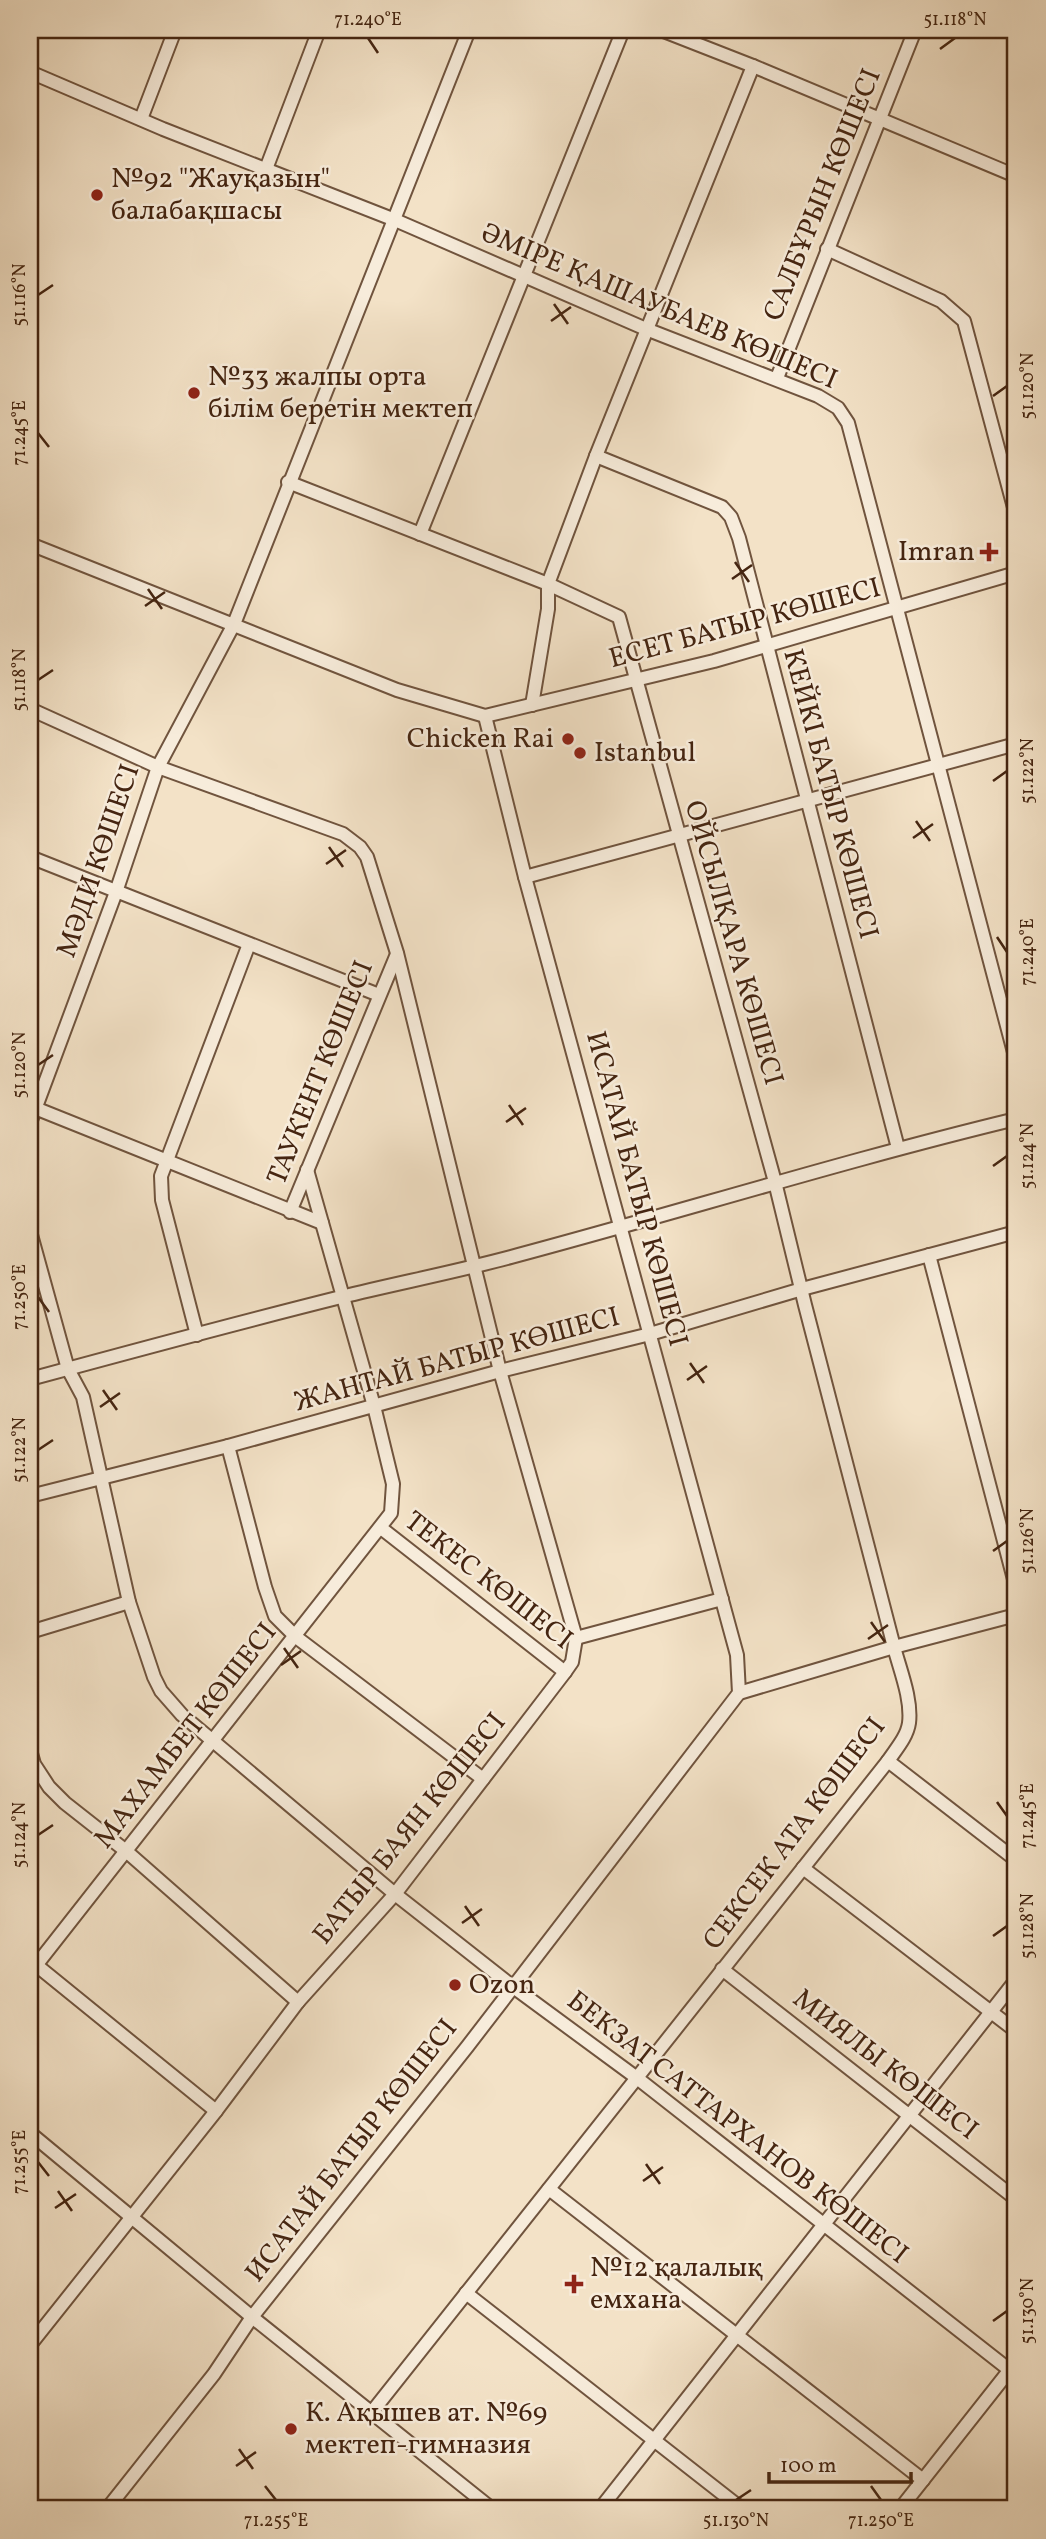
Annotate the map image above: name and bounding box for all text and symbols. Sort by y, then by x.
text: 71.240°E [334,8,402,33]
text: 51.118°N [923,8,987,33]
street label: САЛБҰРЫН КӨШЕСІ [755,63,891,327]
place label: №92 "Жауқазын" балабақшасы [111,160,330,231]
marker: №92 "Жауқазын" балабақшасы [89,187,105,203]
street label: ӘМІРЕ ҚАШАУБАЕВ КӨШЕСІ [475,214,843,400]
text: 51.116°N [8,263,33,327]
text: 51.120°N [1016,353,1041,419]
place label: №33 жалпы орта білім беретін мектеп [208,358,473,429]
marker: №33 жалпы орта білім беретін мектеп [186,385,202,401]
text: 71.245°E [8,400,33,466]
place label: Imran [898,533,975,572]
marker: Imran [981,544,997,560]
street label: ЕСЕТ БАТЫР КӨШЕСІ [605,569,885,679]
street label: КЕЙКІ БАТЫР КӨШЕСІ [772,645,888,943]
text: 51.118°N [8,648,33,712]
place label: Chicken Rai [407,720,554,759]
marker: Chicken Rai [560,731,576,747]
place label: Istanbul [594,734,696,773]
text: 51.122°N [1016,738,1041,804]
marker: Istanbul [572,745,588,761]
street label: МӘДИ КӨШЕСІ [48,759,150,963]
street label: ОЙСЫЛҚАРА КӨШЕСІ [674,796,792,1090]
text: 71.240°E [1016,918,1041,986]
street label: ТАУКЕНТ КӨШЕСІ [258,955,384,1191]
street label: ИСАТАЙ БАТЫР КӨШЕСІ [575,1027,697,1351]
text: 51.120°N [8,1032,33,1098]
text: 51.124°N [1016,1123,1041,1189]
text: 71.250°E [8,1264,33,1330]
street label: ЖАНТАЙ БАТЫР КӨШЕСІ [290,1298,624,1422]
text: 51.122°N [8,1417,33,1483]
street label: ТЕКЕС КӨШЕСІ [396,1503,580,1659]
text: 51.126°N [1016,1508,1041,1574]
street label: МАХАМБЕТ КӨШЕСІ [85,1615,287,1857]
street label: БАТЫР БАЯН КӨШЕСІ [304,1705,516,1953]
street label: СЕКСЕК АТА КӨШЕСІ [694,1710,896,1958]
text: 71.245°E [1016,1783,1041,1849]
text: 51.124°N [8,1802,33,1868]
text: 51.128°N [1016,1893,1041,1959]
place label: Ozon [469,1966,535,2005]
marker: Ozon [447,1977,463,1993]
street label: МИЯЛЫ КӨШЕСІ [784,1980,986,2150]
street label: БЕКЗАТ САТТАРХАНОВ КӨШЕСІ [558,1982,916,2274]
street label: ИСАТАЙ БАТЫР КӨШЕСІ [237,2011,467,2291]
text: 71.255°E [8,2130,33,2194]
place label: №12 қалалық емхана [590,2249,763,2320]
marker: №12 қалалық емхана [564,2274,584,2294]
text: 51.130°N [1016,2278,1041,2344]
place label: К. Ақышев ат. №69 мектеп-гимназия [305,2394,547,2465]
marker: К. Ақышев ат. №69 мектеп-гимназия [283,2421,299,2437]
scale bar [769,2441,911,2485]
text: 100 m [780,2452,837,2481]
text: 71.255°E [244,2509,308,2534]
text: 51.130°N [703,2509,769,2534]
text: 71.250°E [848,2509,914,2534]

